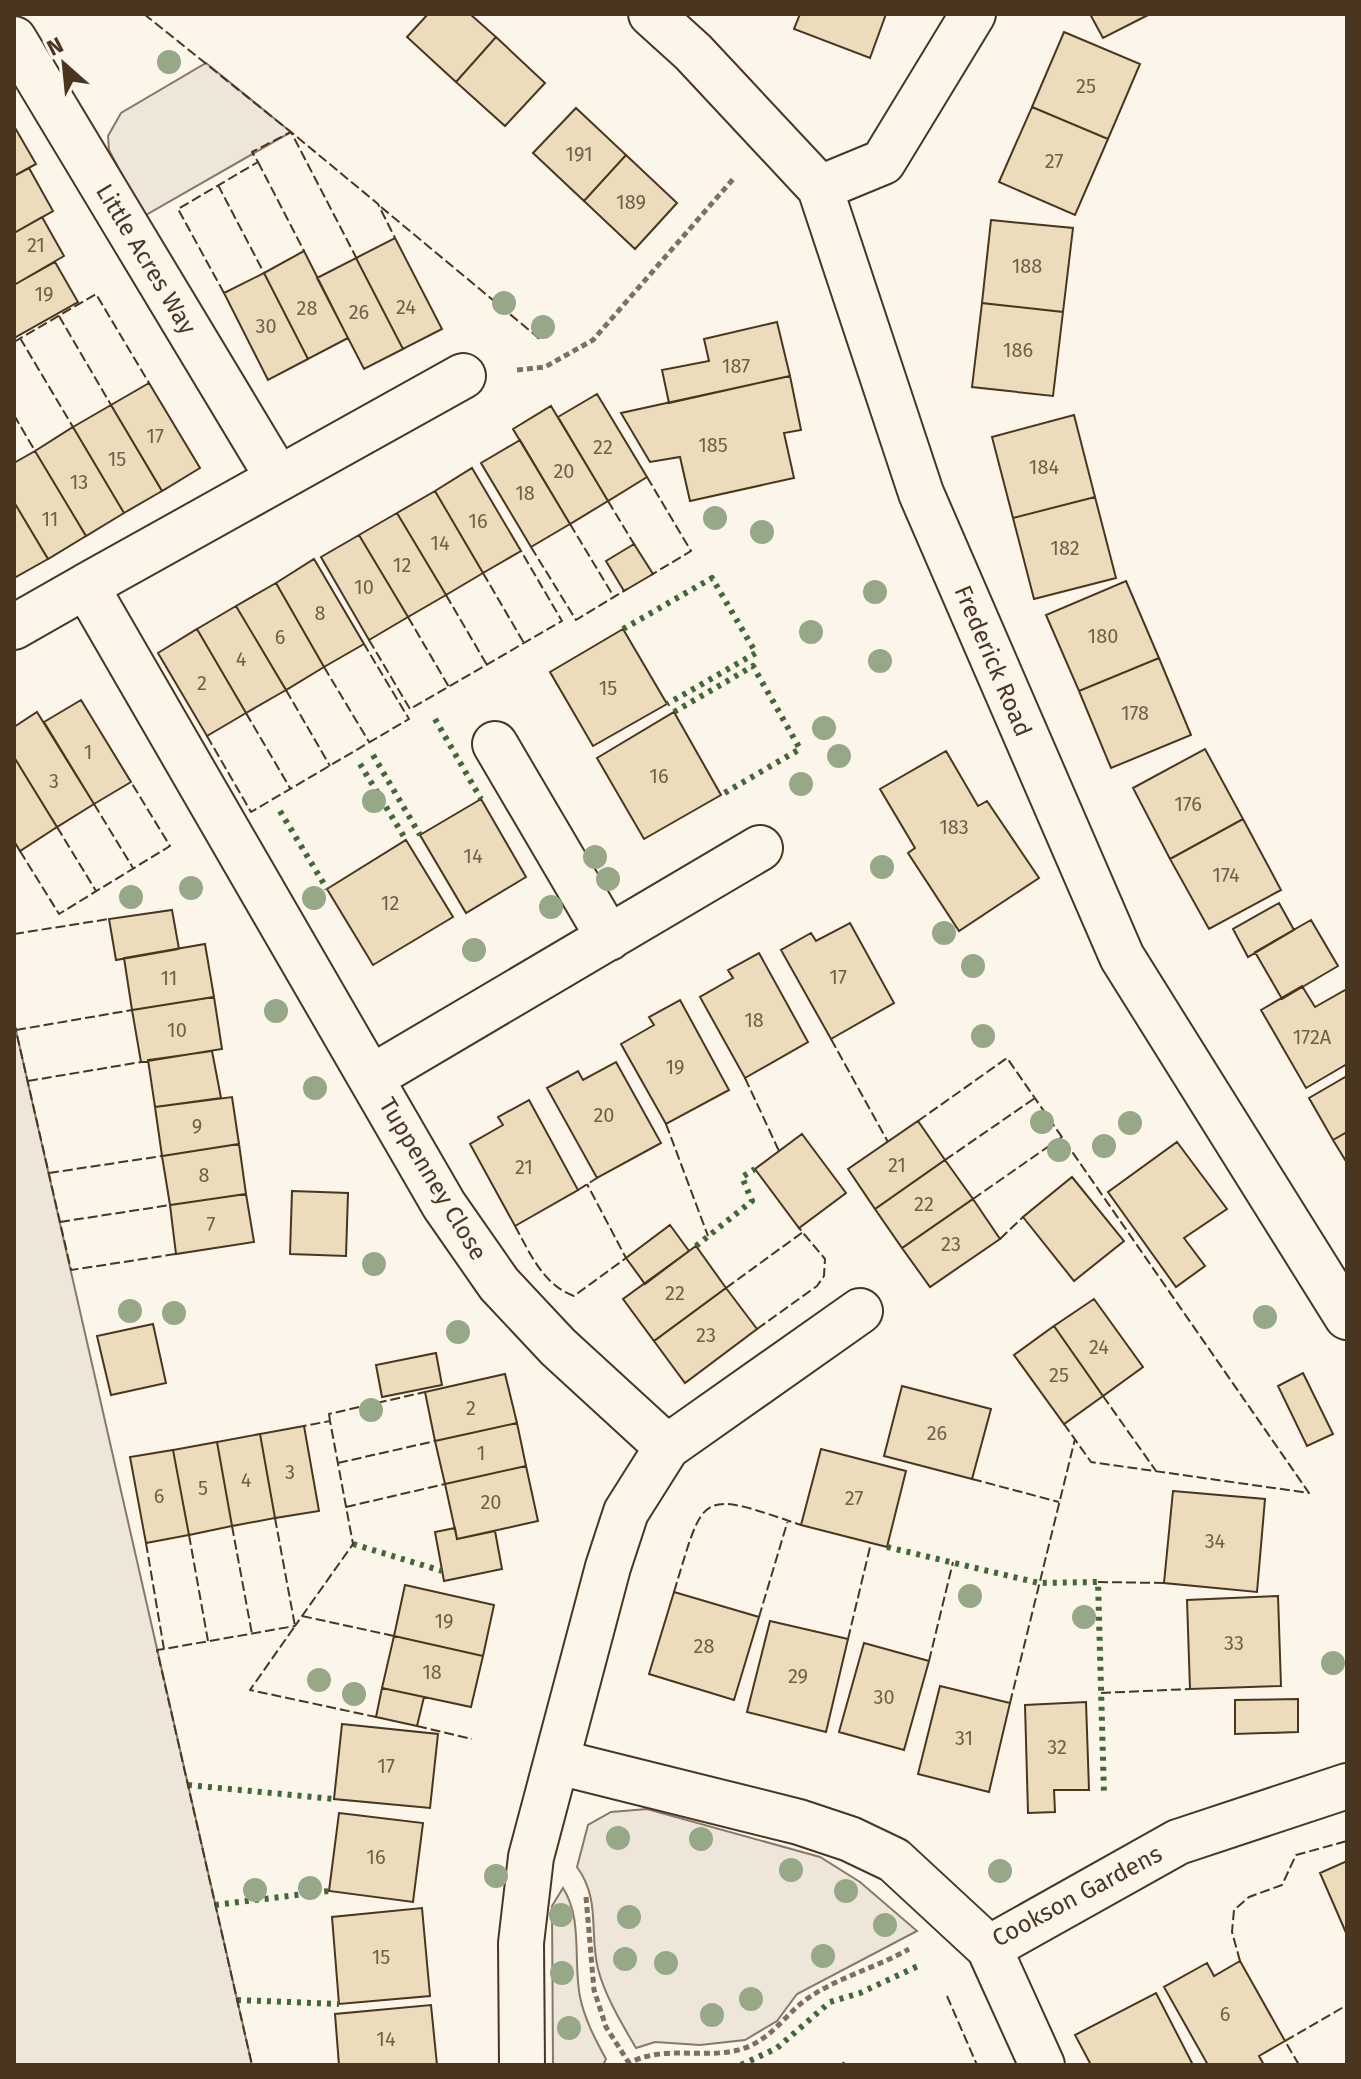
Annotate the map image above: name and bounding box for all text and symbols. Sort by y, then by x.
north arrow [24,24,104,104]
text: N [43,31,68,62]
house number: 25 [1076,74,1096,98]
house number: 191 [565,142,593,166]
house number: 27 [1045,149,1063,173]
street label: Little Acres Way [90,179,202,339]
house number: 189 [616,190,646,214]
house number: 21 [27,233,45,257]
house number: 188 [1012,254,1042,278]
house number: 19 [34,282,54,306]
house number: 24 [396,295,416,319]
house number: 28 [297,296,317,320]
house number: 26 [349,300,369,324]
house number: 30 [255,314,277,338]
house number: 186 [1003,338,1033,362]
house number: 187 [722,354,750,378]
house number: 17 [146,424,164,448]
house number: 185 [698,433,728,457]
house number: 22 [593,435,613,459]
house number: 15 [108,447,126,471]
house number: 184 [1029,455,1060,479]
house number: 20 [553,459,575,483]
house number: 13 [70,470,88,494]
house number: 18 [515,481,535,505]
house number: 11 [41,507,59,531]
house number: 16 [468,509,488,533]
house number: 14 [430,531,450,555]
house number: 182 [1050,536,1080,560]
house number: 12 [393,553,411,577]
house number: 10 [354,575,374,599]
street label: Frederick Road [949,581,1037,741]
house number: 8 [314,601,326,625]
house number: 180 [1088,624,1118,648]
house number: 6 [275,625,285,649]
house number: 4 [236,647,247,671]
house number: 2 [197,671,207,695]
house number: 15 [599,676,617,700]
house number: 178 [1121,701,1149,725]
house number: 1 [84,740,92,764]
house number: 16 [649,764,669,788]
house number: 3 [49,769,59,793]
house number: 176 [1174,792,1202,816]
house number: 183 [939,815,969,839]
house number: 14 [463,844,483,868]
house number: 174 [1212,863,1240,887]
house number: 12 [381,891,399,915]
house number: 17 [829,965,847,989]
house number: 11 [160,966,178,990]
house number: 18 [744,1008,764,1032]
house number: 10 [167,1018,187,1042]
house number: 172A [1293,1025,1332,1049]
house number: 19 [665,1055,685,1079]
street label: Tuppenney Close [373,1093,493,1265]
house number: 20 [593,1103,615,1127]
house number: 9 [192,1114,202,1138]
house number: 21 [888,1153,906,1177]
house number: 21 [515,1155,533,1179]
house number: 8 [198,1163,210,1187]
house number: 22 [914,1192,934,1216]
house number: 7 [207,1212,216,1236]
house number: 23 [941,1232,961,1256]
house number: 22 [665,1281,685,1305]
house number: 23 [696,1323,716,1347]
house number: 24 [1089,1335,1109,1359]
house number: 25 [1049,1363,1069,1387]
house number: 2 [466,1396,476,1420]
house number: 26 [927,1421,947,1445]
house number: 1 [477,1441,485,1465]
house number: 3 [285,1460,295,1484]
house number: 4 [241,1468,252,1492]
house number: 5 [198,1476,208,1500]
house number: 6 [154,1484,164,1508]
house number: 27 [845,1486,863,1510]
house number: 20 [480,1490,502,1514]
house number: 34 [1205,1529,1226,1553]
house number: 19 [434,1609,454,1633]
house number: 33 [1224,1631,1244,1655]
house number: 28 [694,1634,714,1658]
house number: 18 [422,1660,442,1684]
house number: 29 [788,1664,808,1688]
house number: 30 [873,1685,895,1709]
house number: 31 [955,1726,973,1750]
house number: 32 [1047,1735,1067,1759]
house number: 17 [377,1754,395,1778]
street label: Cookson Gardens [987,1839,1167,1953]
house number: 16 [366,1845,386,1869]
house number: 15 [372,1945,390,1969]
house number: 6 [1220,2002,1230,2026]
house number: 14 [376,2027,396,2051]

